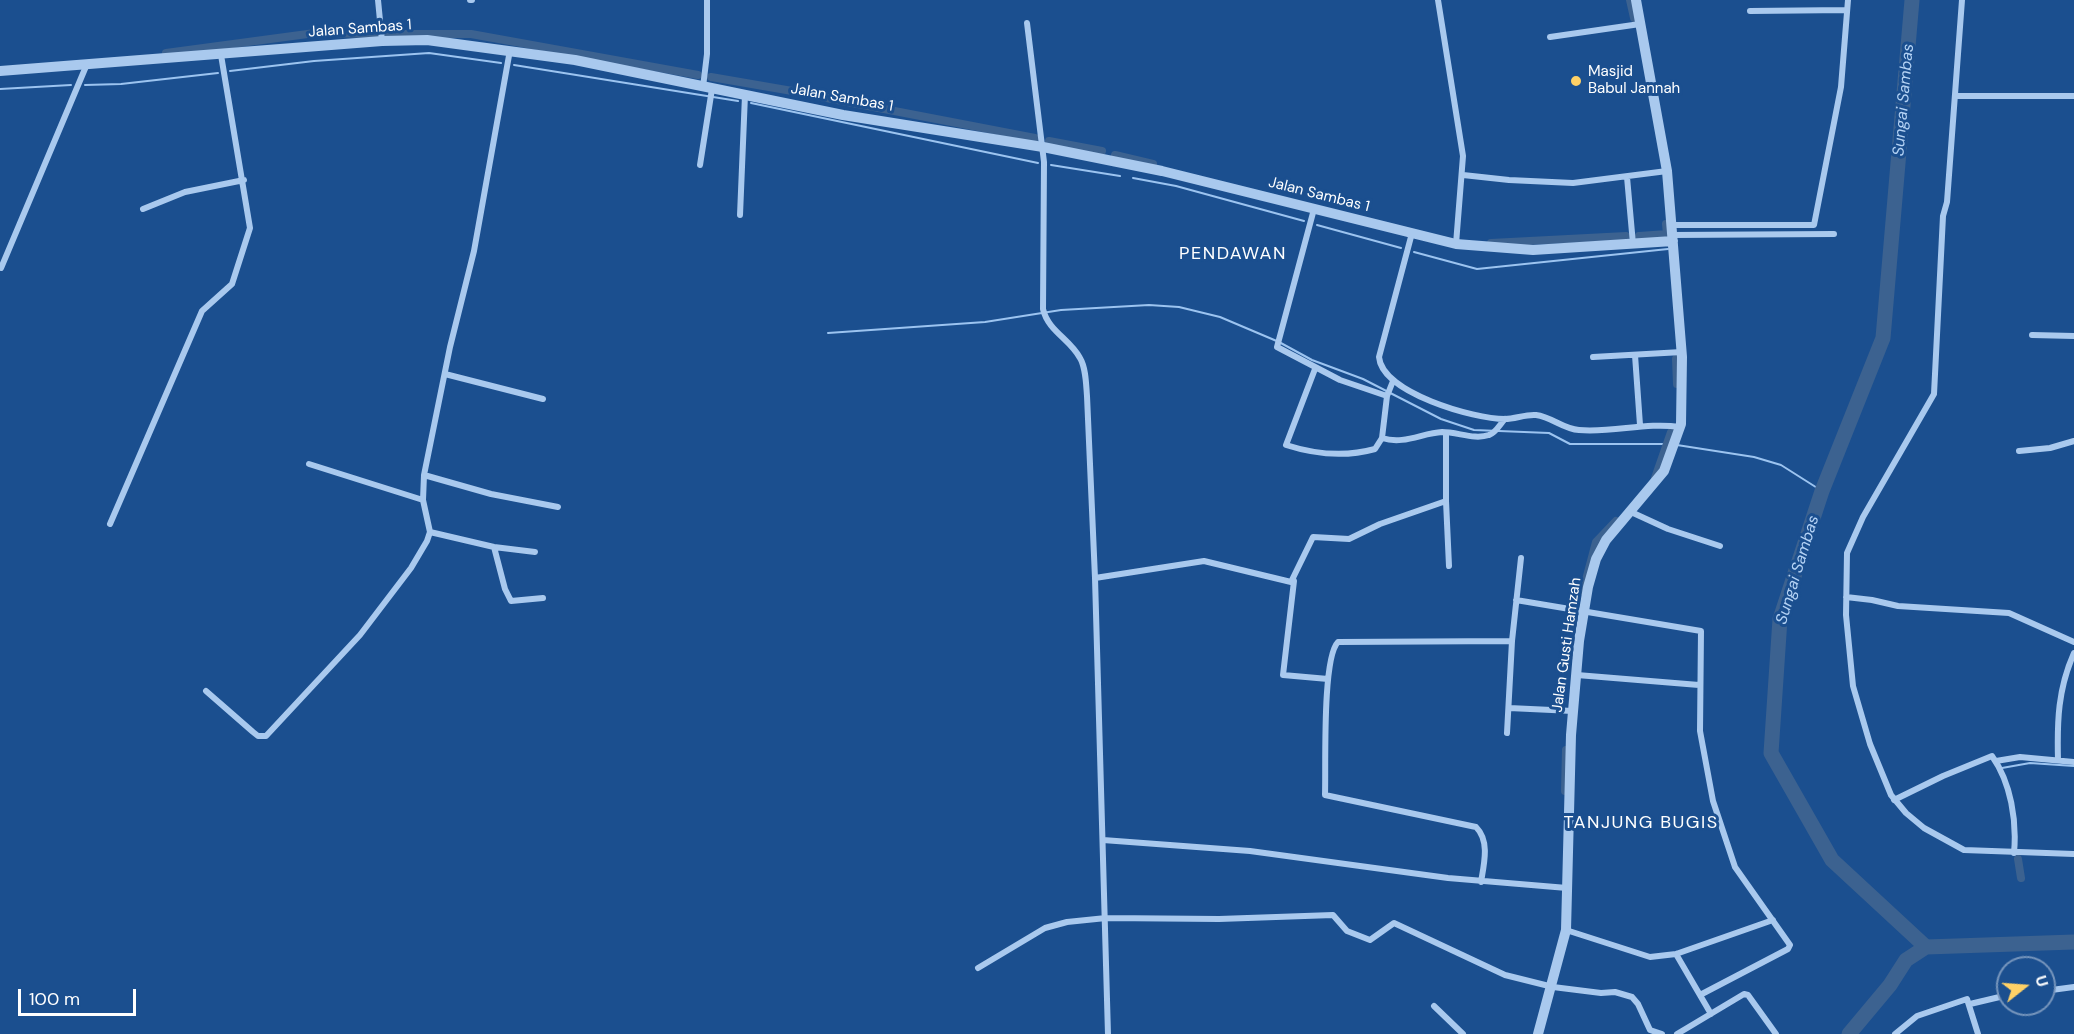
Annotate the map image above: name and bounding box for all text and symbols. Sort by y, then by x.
street label: Jalan Sambas 1 [308,16,412,42]
water label: Sungai Sambas [1890,43,1918,157]
place label: Masjid Babul Jannah [1588,63,1680,98]
marker: Masjid Babul Jannah [1569,74,1583,88]
street label: Jalan Sambas 1 [789,80,895,116]
street label: Jalan Sambas 1 [1266,174,1372,216]
district label: PENDAWAN [1179,243,1287,265]
water label: Sungai Sambas [1772,513,1824,627]
street label: Jalan Gusti Hamzah [1549,577,1585,713]
district label: TANJUNG BUGIS [1563,812,1719,834]
north arrow [1996,956,2056,1016]
text: U [2030,973,2053,989]
scale bar [21,977,140,1015]
text: 100 m [29,987,80,1011]

